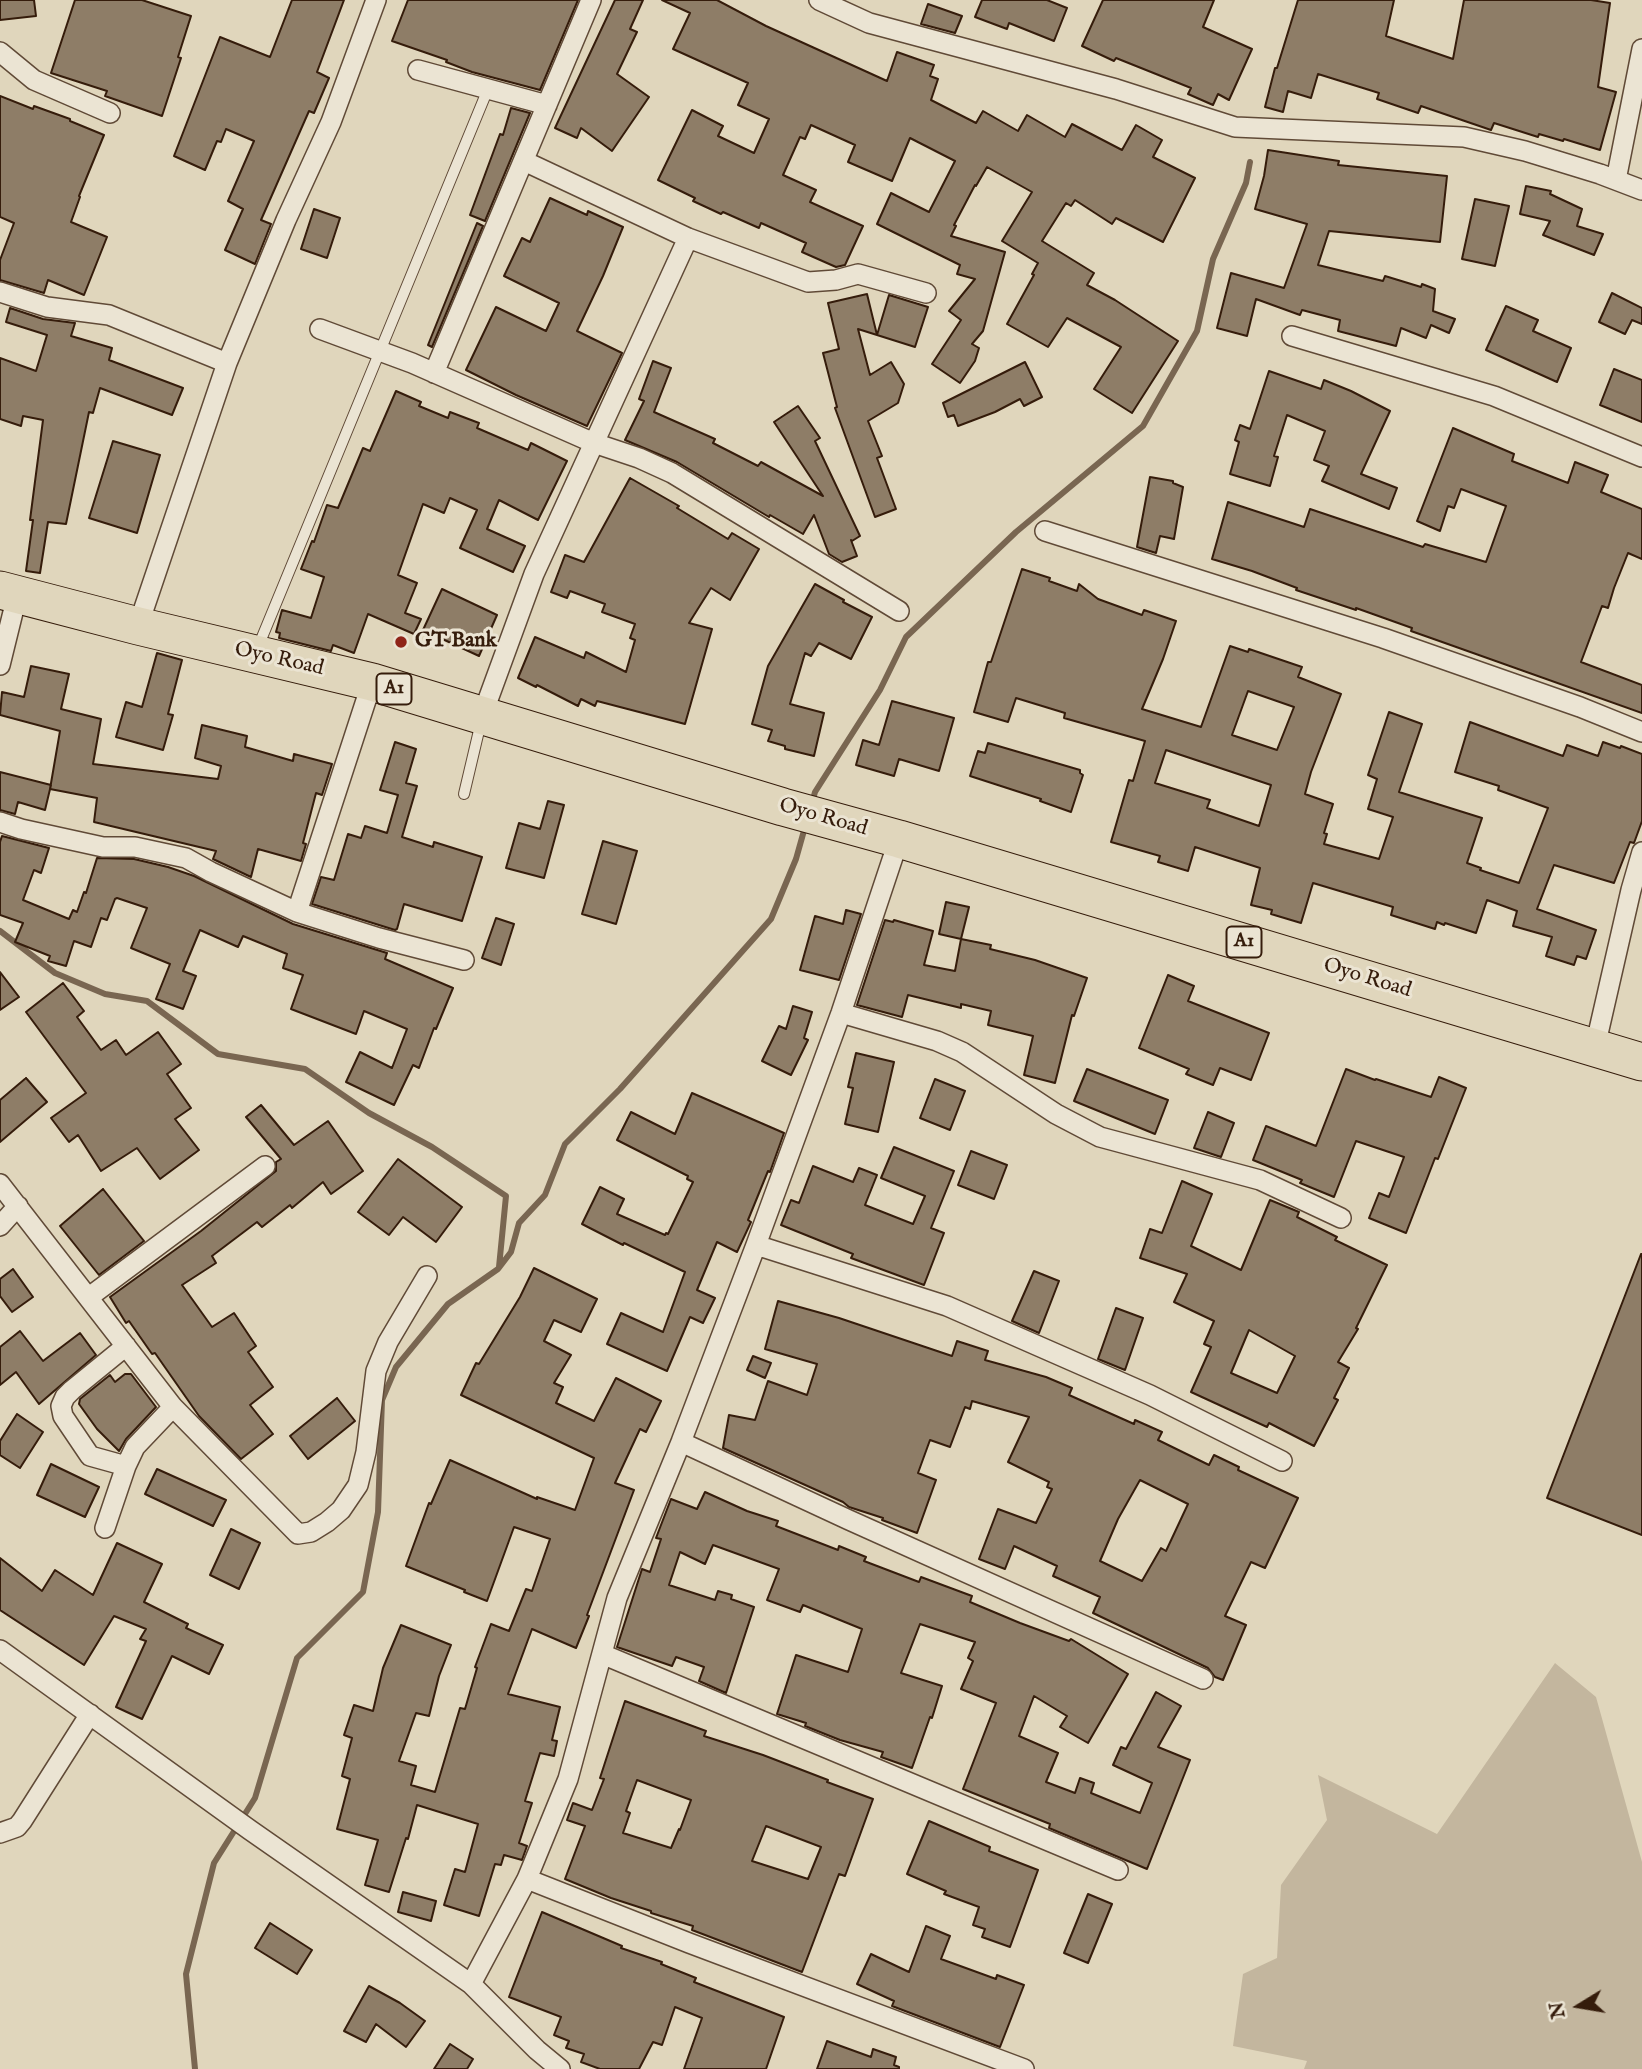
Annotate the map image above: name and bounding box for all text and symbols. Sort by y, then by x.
place label: GT Bank [415,629,497,655]
marker: GT Bank [393,634,409,650]
street label: Oyo Road [232,638,326,682]
road number: A1 [376,674,412,704]
street label: Oyo Road [776,793,870,843]
road number: A1 [1226,926,1262,958]
street label: Oyo Road [1320,954,1414,1004]
north arrow [1544,1971,1614,2041]
text: N [1545,2000,1572,2020]

